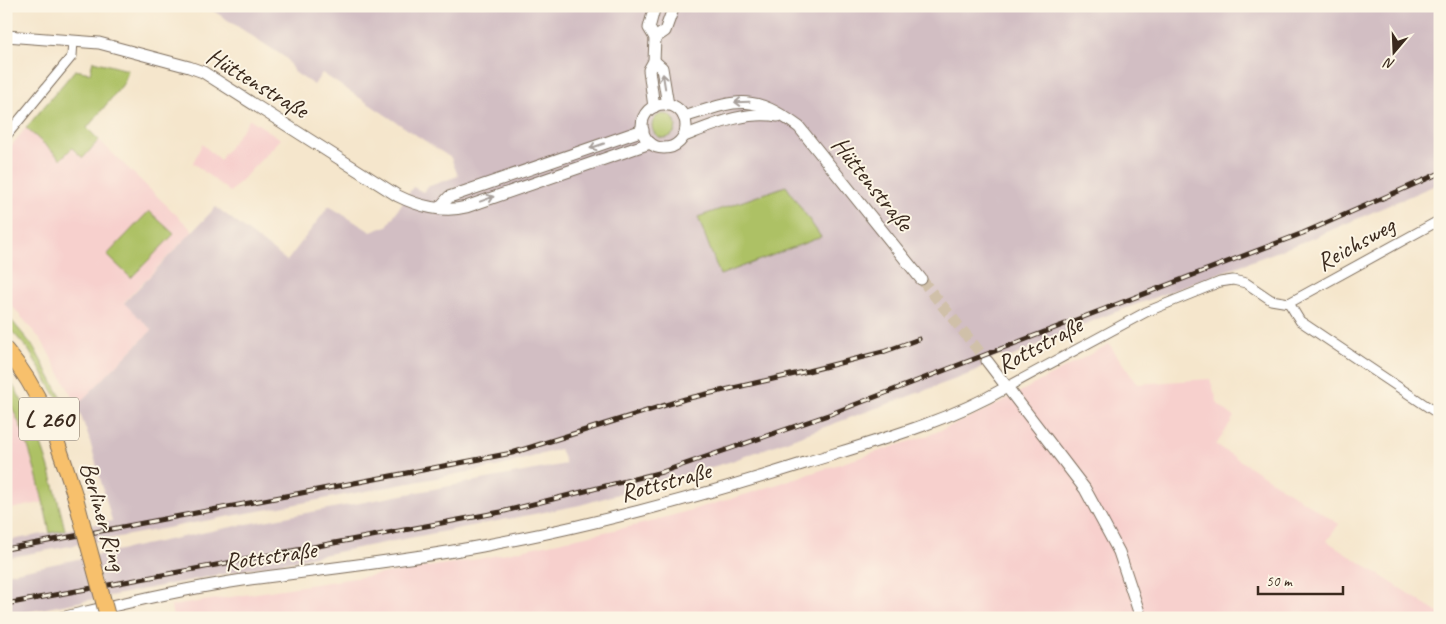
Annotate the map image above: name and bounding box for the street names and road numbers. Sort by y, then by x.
street label: Hüttenstraße [201,40,316,127]
street label: Hüttenstraße [824,130,921,239]
street label: Reichsweg [1311,208,1402,278]
street label: Rottstraße [991,308,1089,381]
road number: L 260 [19,398,79,440]
street label: Rottstraße [616,454,716,509]
street label: Berliner Ring [72,458,134,576]
street label: Rottstraße [222,533,320,578]

